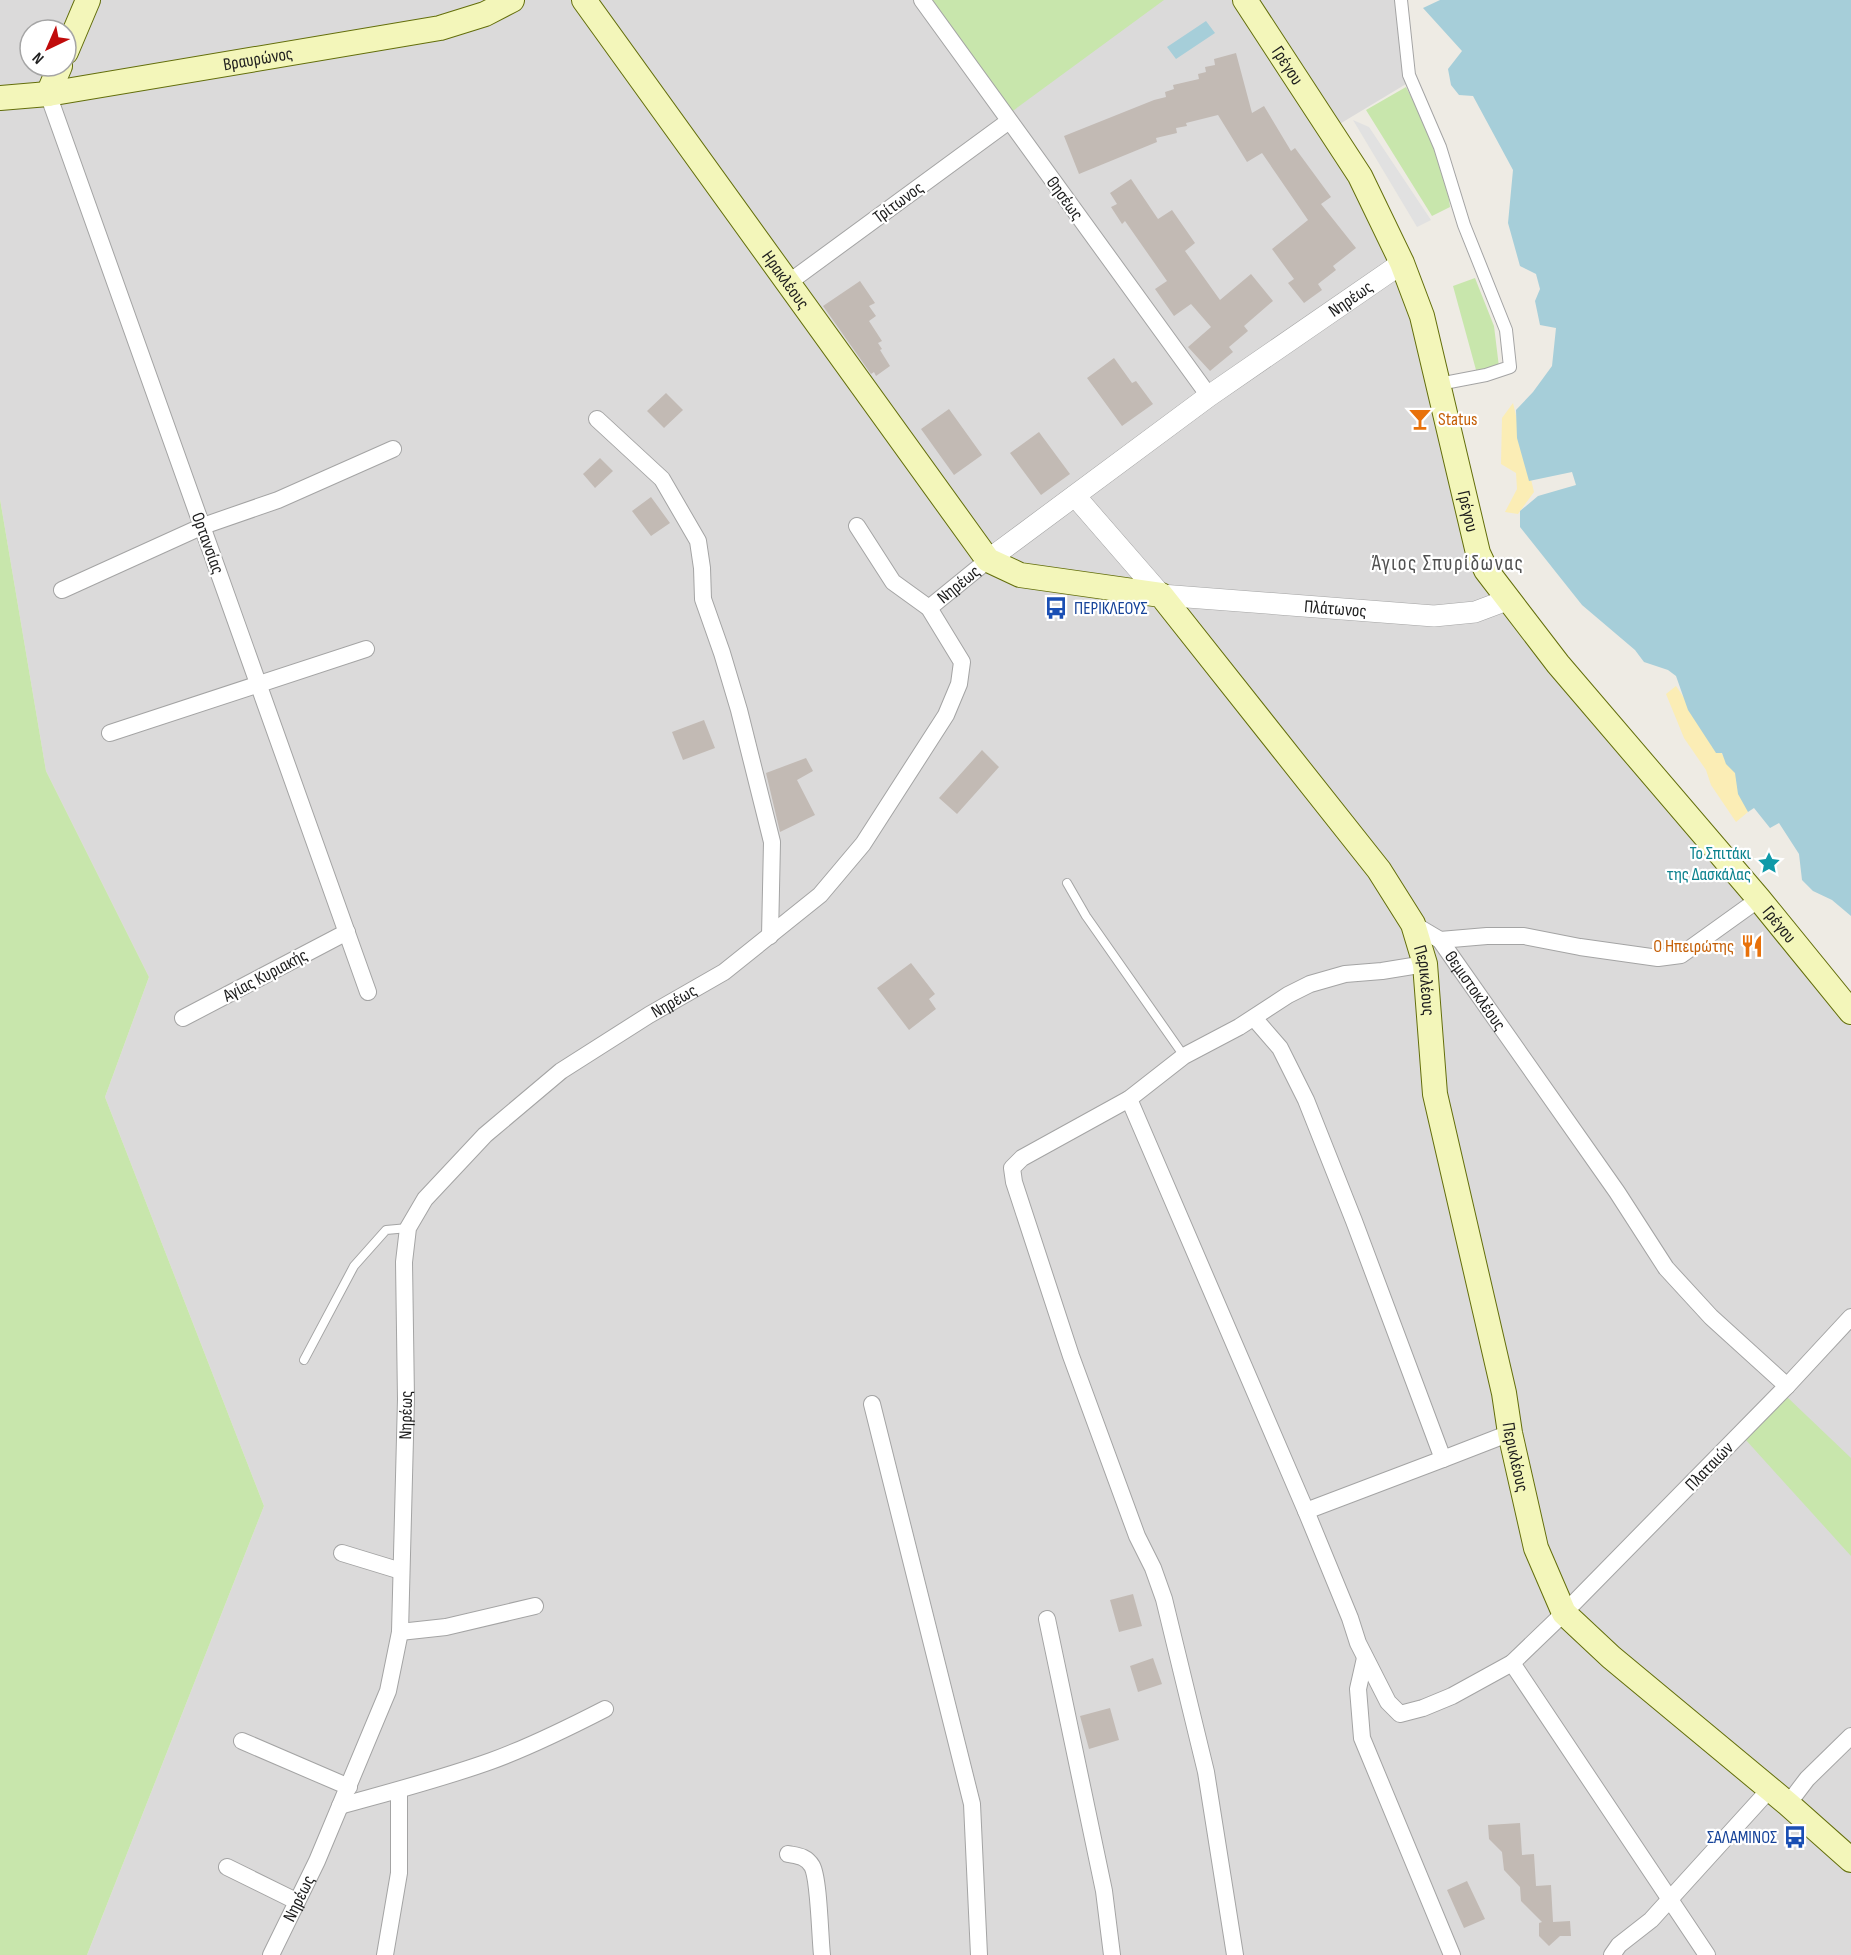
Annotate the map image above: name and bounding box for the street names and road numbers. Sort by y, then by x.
street label: Γρέγου [1267,42,1307,89]
street label: Βραυρώνος [222,43,294,75]
street label: Θησέως [1042,172,1088,224]
street label: Τρίτωνος [869,177,928,228]
street label: Ηρακλέους [757,247,814,313]
street label: Νηρέως [1325,276,1377,322]
street label: Γρέγου [1453,488,1483,534]
street label: Ορτανσίας [187,509,228,577]
street label: Νηρέως [933,561,984,608]
street label: Πλάτωνος [1303,596,1367,622]
street label: Γρέγου [1758,902,1801,947]
street label: Περικλέους [1409,943,1439,1016]
street label: Αγίας Κυριακής [219,944,311,1007]
street label: Θεμιστοκλέους [1440,947,1510,1035]
street label: Νηρέως [648,980,701,1023]
street label: Νηρέως [395,1390,417,1440]
street label: Περικλέους [1498,1421,1533,1494]
street label: Πλαταιών [1681,1438,1738,1495]
street label: Νηρέως [279,1872,319,1925]

